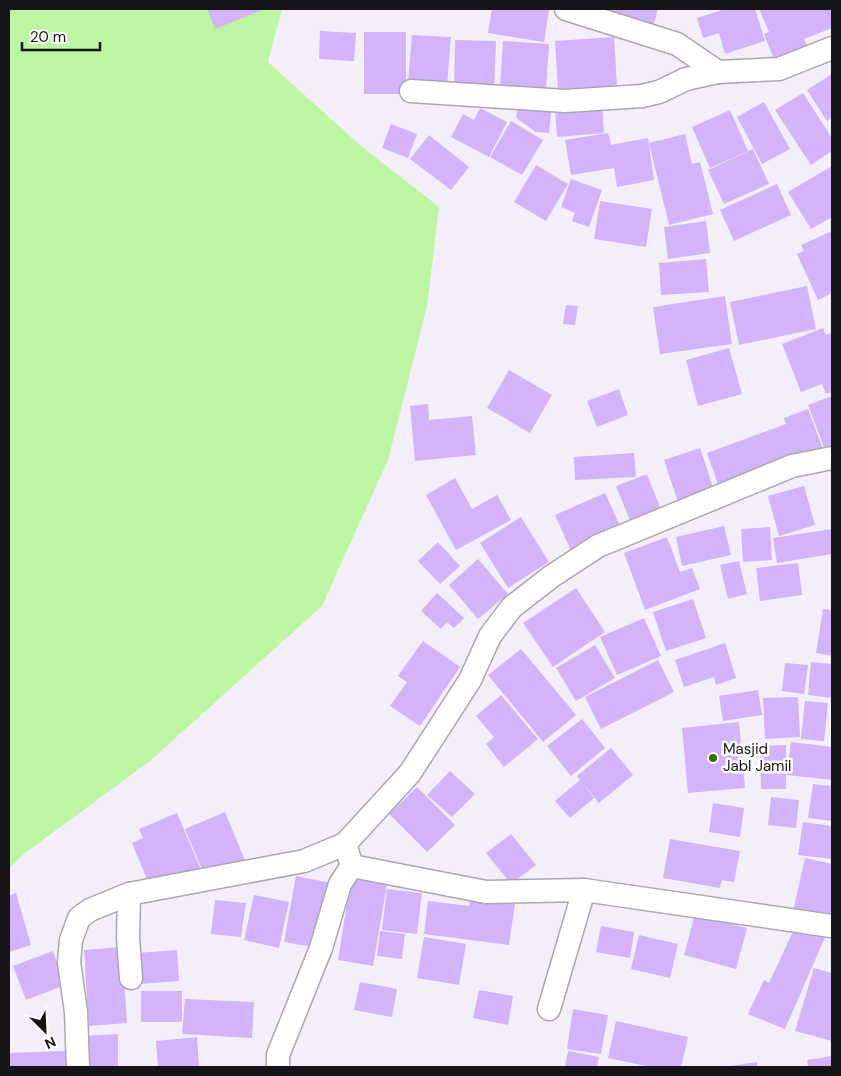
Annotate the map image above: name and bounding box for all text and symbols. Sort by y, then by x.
scale bar [22,20,100,52]
text: 20 m [30,27,66,47]
place label: Masjid Jabl Jamil [723,739,791,776]
marker: Masjid Jabl Jamil [707,752,719,764]
north arrow [20,1006,70,1056]
text: N [42,1033,59,1053]

